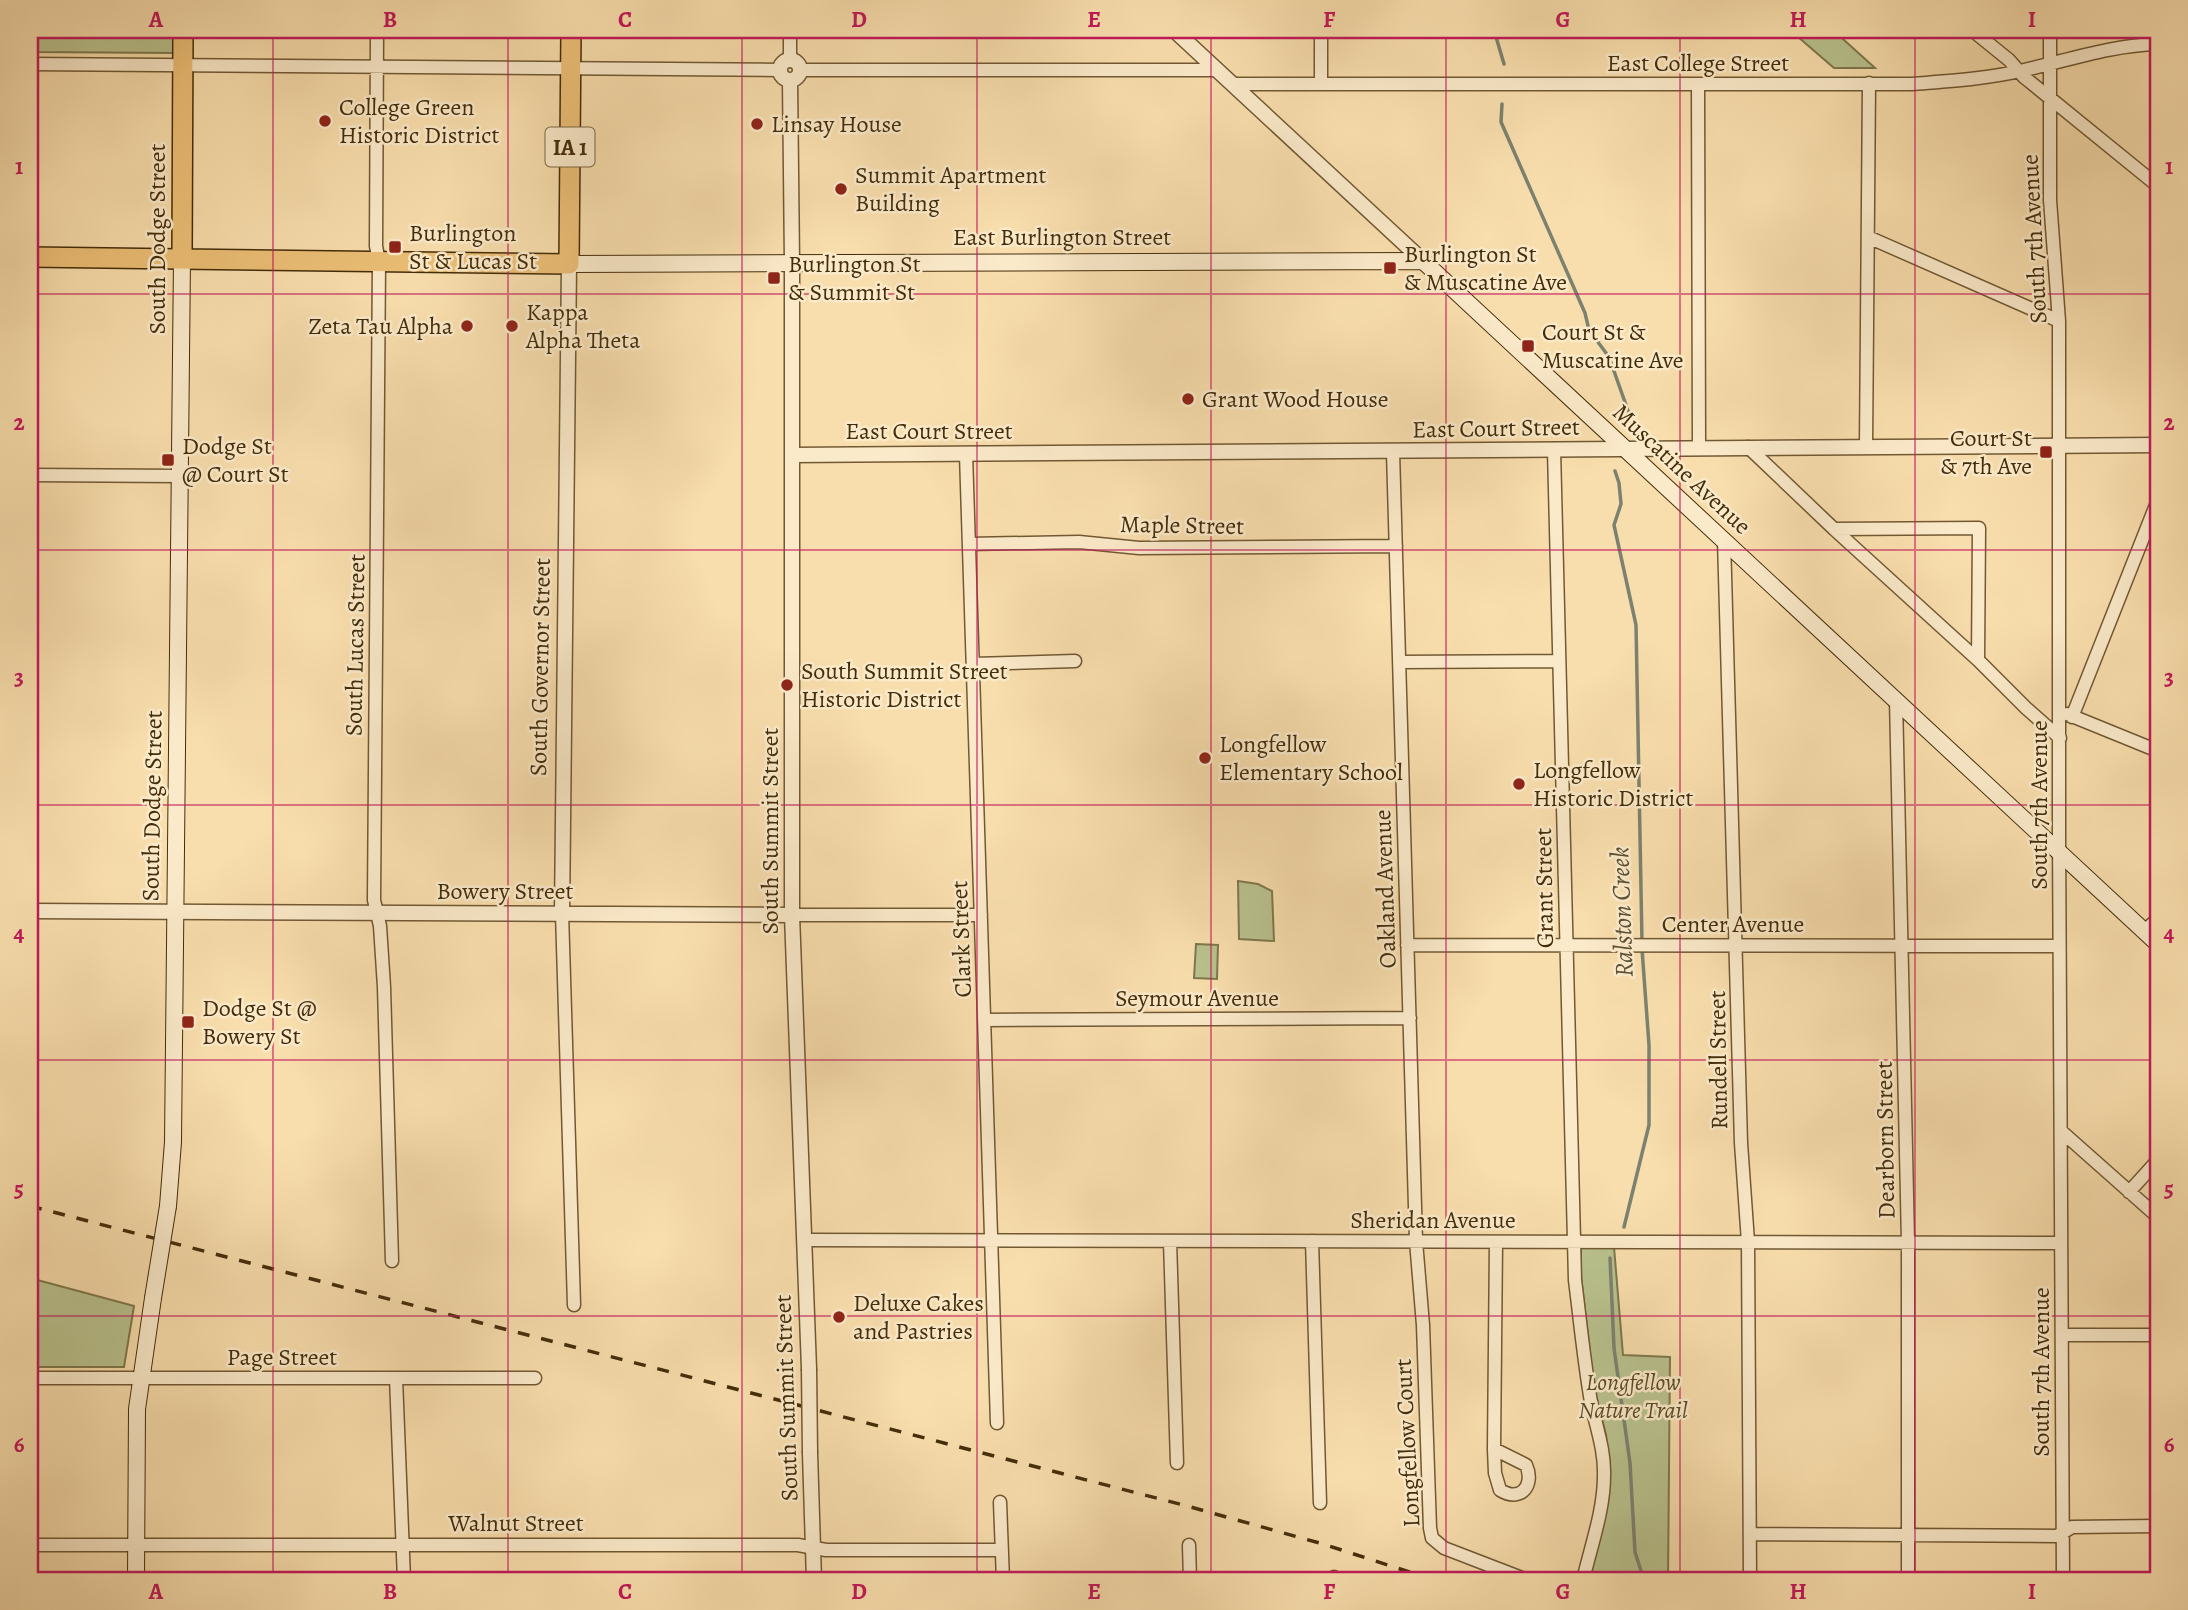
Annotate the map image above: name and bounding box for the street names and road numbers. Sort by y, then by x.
street label: East College Street [1607,47,1789,79]
road number: IA 1 [546,128,594,166]
street label: South Dodge Street [141,143,173,334]
street label: South 7th Avenue [2014,153,2054,325]
street label: East Burlington Street [953,221,1171,253]
street label: Muscatine Avenue [1606,396,1758,542]
street label: East Court Street [1412,411,1580,445]
street label: East Court Street [845,415,1013,447]
street label: Maple Street [1120,508,1245,542]
street label: South Lucas Street [337,553,373,736]
street label: South Governor Street [522,558,558,776]
street label: South Dodge Street [134,710,170,902]
street label: South 7th Avenue [2023,720,2055,890]
street label: South Summit Street [754,728,786,934]
street label: Oakland Avenue [1366,809,1404,969]
street label: Grant Street [1527,827,1561,949]
street label: Bowery Street [437,875,574,907]
street label: Clark Street [943,880,979,998]
street label: Center Avenue [1662,908,1804,940]
street label: Seymour Avenue [1115,982,1279,1014]
street label: Rundell Street [1701,990,1735,1130]
street label: Dearborn Street [1868,1061,1902,1219]
street label: Sheridan Avenue [1350,1204,1516,1236]
street label: South 7th Avenue [2025,1287,2057,1457]
street label: South Summit Street [766,1294,806,1502]
street label: Page Street [227,1341,337,1373]
street label: Longfellow Court [1387,1358,1427,1528]
street label: Walnut Street [447,1507,584,1539]

